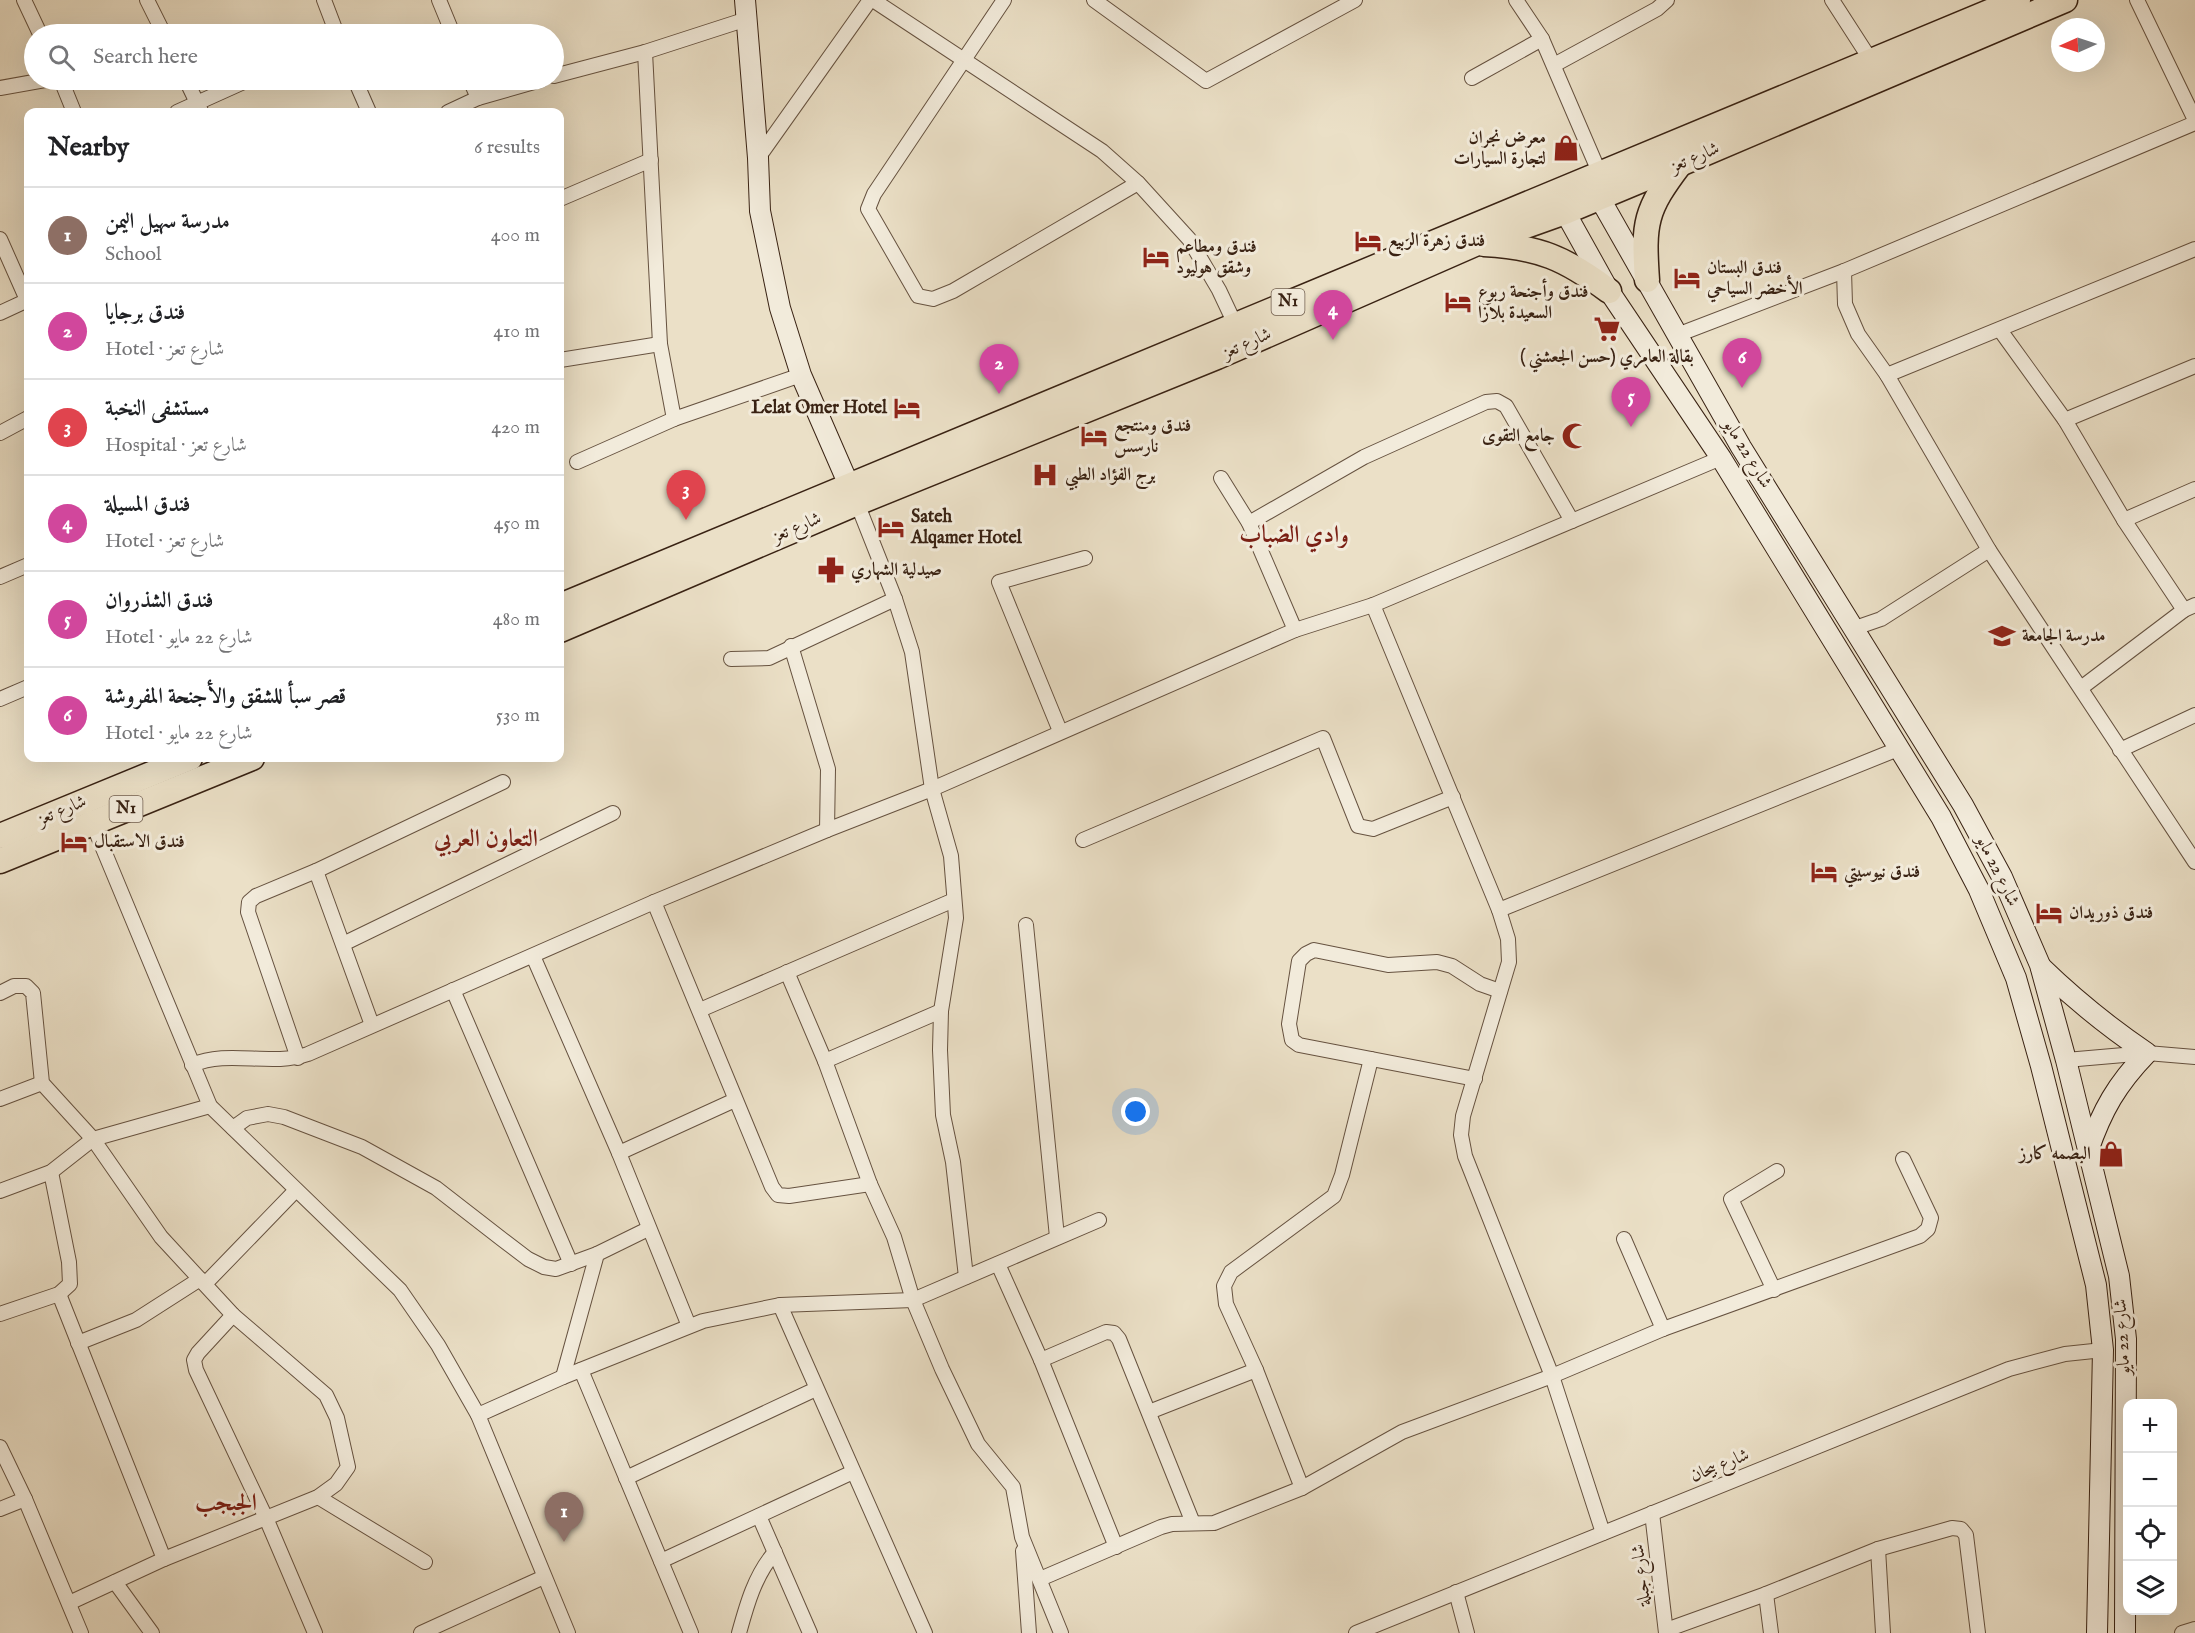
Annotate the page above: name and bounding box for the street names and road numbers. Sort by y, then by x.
street label: شارع تعز [1665,137,1724,181]
road number: N1 [1272,289,1304,315]
street label: شارع تعز [1217,323,1276,368]
street label: شارع 22 مايو [1715,413,1777,494]
street label: شارع تعز [767,507,826,551]
street label: شارع تعز [32,790,91,834]
road number: N1 [110,796,142,822]
street label: شارع 22 مايو [1967,830,2024,911]
street label: شارع 22 مايو [2110,1298,2139,1378]
street label: شارع بيحان [1687,1444,1754,1490]
street label: شارع جبلة [1627,1543,1659,1608]

